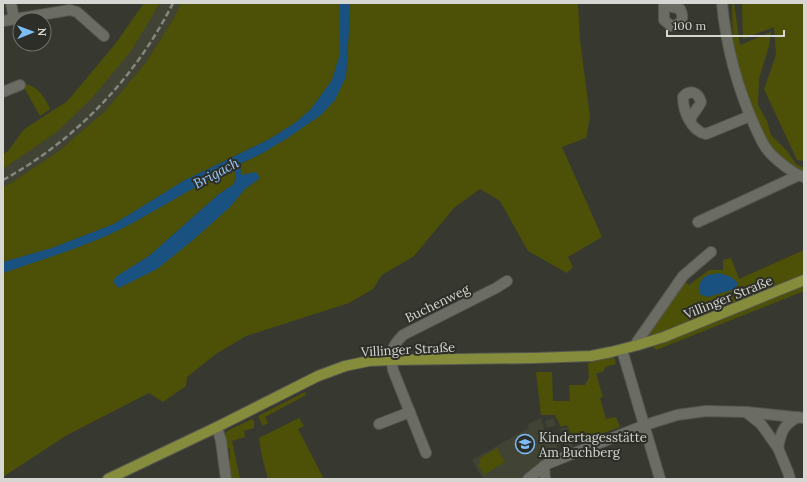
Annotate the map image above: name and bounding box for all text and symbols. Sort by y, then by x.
north arrow [12,12,52,52]
scale bar [667,12,784,38]
text: 100 m [673,18,706,33]
text: N [35,27,49,37]
water label: Brigach [190,154,242,192]
street label: Villinger Straße [680,272,775,323]
street label: Buchenweg [402,280,473,326]
street label: Villinger Straße [360,339,456,361]
place label: Kindertagesstätte Am Buchberg [538,429,647,461]
school or university icon: Kindertagesstätte Am Buchberg [514,433,536,455]

